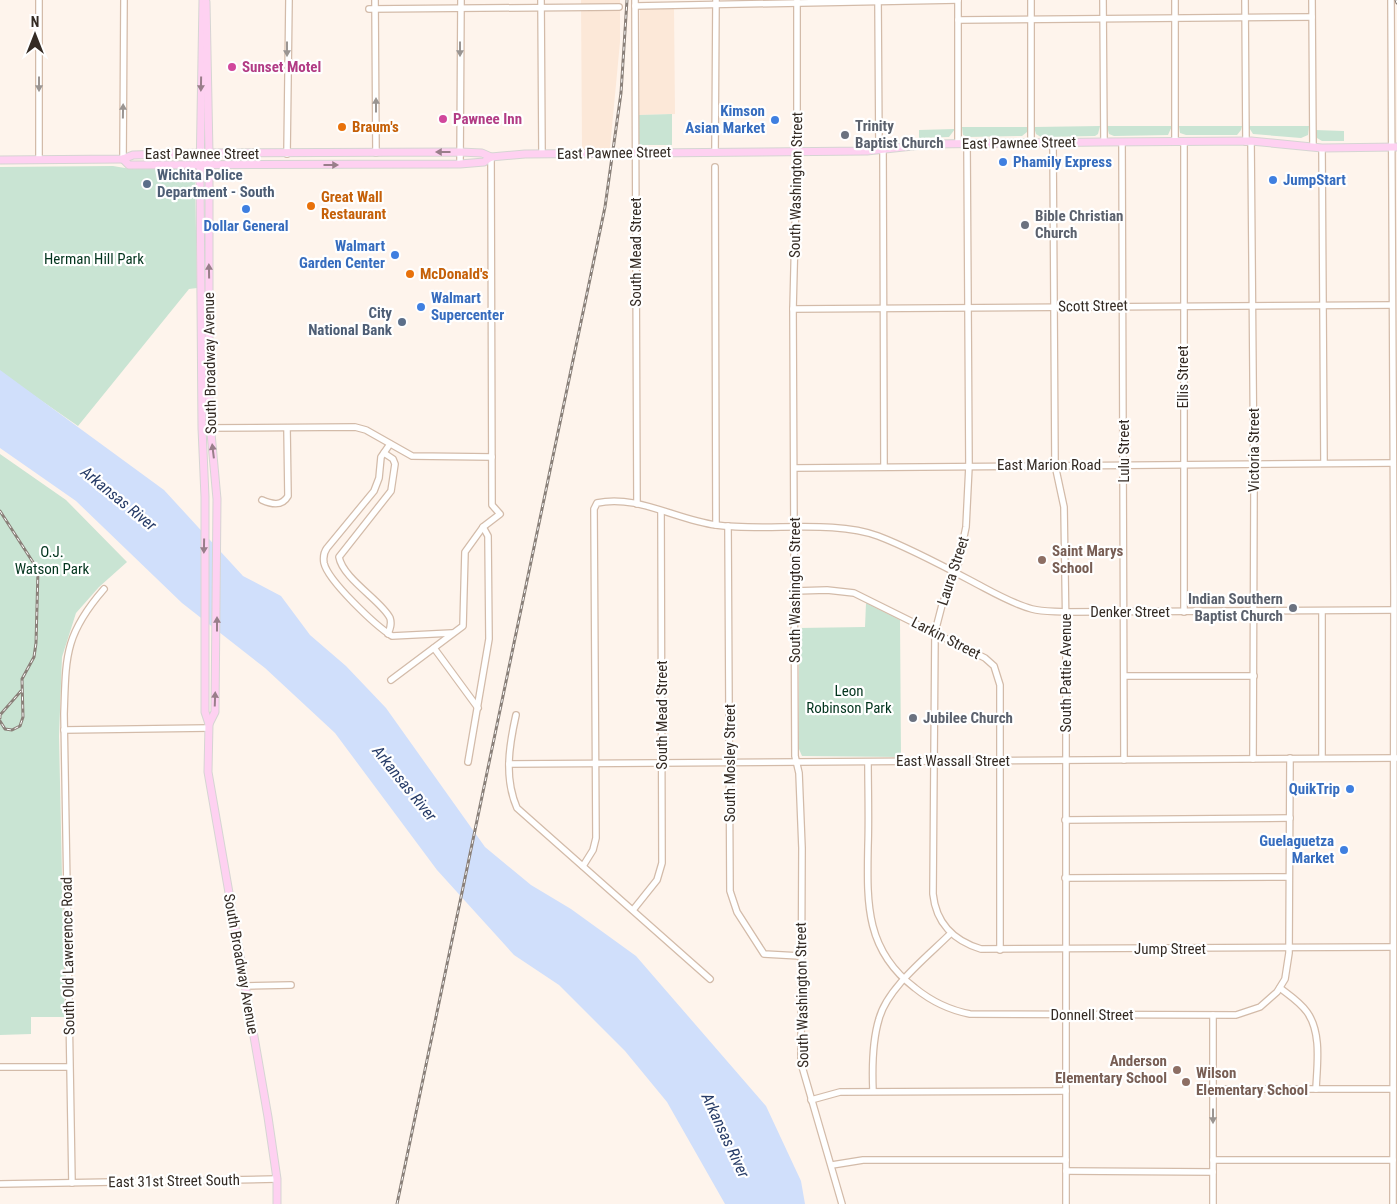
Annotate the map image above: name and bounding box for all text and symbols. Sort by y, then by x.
north arrow [10,10,60,60]
text: N [31,14,39,30]
one-way arrow [283,41,291,57]
one-way arrow [456,41,464,57]
place label: Sunset Motel [242,58,321,76]
marker: Sunset Motel [226,61,238,73]
one-way arrow [35,76,43,92]
one-way arrow [197,76,205,92]
one-way arrow [372,96,380,112]
one-way arrow [120,102,128,118]
place label: Kimson Asian Market [685,102,765,137]
place label: Pawnee Inn [453,110,522,128]
street label: South Washington Street [786,112,806,258]
marker: Pawnee Inn [437,113,449,125]
marker: Kimson Asian Market [769,114,781,126]
place label: Trinity Baptist Church [855,117,944,152]
place label: Braum's [352,118,399,136]
marker: Braum's [336,121,348,133]
marker: Trinity Baptist Church [839,129,851,141]
street label: East Pawnee Street [962,133,1076,153]
street label: East Pawnee Street [557,143,671,163]
street label: East Pawnee Street [145,145,259,163]
one-way arrow [435,149,451,157]
place label: Phamily Express [1013,153,1112,171]
marker: Phamily Express [997,156,1009,168]
one-way arrow [324,161,340,169]
place label: Wichita Police Department - South [157,166,275,201]
place label: JumpStart [1283,171,1346,189]
marker: JumpStart [1267,174,1279,186]
marker: Wichita Police Department - South [141,178,153,190]
place label: Great Wall Restaurant [321,188,387,223]
street label: South Mead Street [627,197,645,307]
marker: Great Wall Restaurant [305,200,317,212]
marker: Dollar General [240,203,252,215]
place label: Bible Christian Church [1035,207,1123,242]
place label: Dollar General [203,217,289,235]
marker: Bible Christian Church [1019,219,1031,231]
place label: Walmart Garden Center [299,237,385,272]
marker: Walmart Garden Center [389,249,401,261]
park label: Herman Hill Park [44,250,144,268]
one-way arrow [205,263,213,279]
place label: McDonald's [420,265,489,283]
marker: McDonald's [404,268,416,280]
place label: Walmart Supercenter [431,289,504,324]
street label: South Broadway Avenue [200,292,220,434]
street label: Scott Street [1058,296,1128,316]
marker: Walmart Supercenter [415,301,427,313]
place label: City National Bank [308,304,393,339]
marker: City National Bank [396,316,408,328]
street label: Ellis Street [1174,345,1192,409]
street label: Victoria Street [1245,408,1263,492]
street label: Lulu Street [1115,419,1133,483]
one-way arrow [209,443,217,459]
street label: East Marion Road [997,456,1101,474]
water label: Arkansas River [76,462,161,535]
street label: South Washington Street [786,517,804,663]
street label: Laura Street [933,534,973,608]
one-way arrow [200,538,208,554]
place label: Saint Marys School [1052,542,1124,577]
park label: O.J. Watson Park [15,543,90,578]
marker: Saint Marys School [1036,554,1048,566]
place label: Indian Southern Baptist Church [1188,590,1283,625]
marker: Indian Southern Baptist Church [1287,602,1299,614]
street label: Denker Street [1090,603,1170,621]
street label: Larkin Street [909,613,983,663]
street label: South Pattie Avenue [1057,613,1075,733]
one-way arrow [213,616,221,632]
street label: South Mead Street [653,660,671,770]
park label: Leon Robinson Park [806,682,892,717]
one-way arrow [212,691,220,707]
street label: South Mosley Street [721,704,739,822]
place label: Jubilee Church [923,709,1013,727]
marker: Jubilee Church [907,712,919,724]
water label: Arkansas River [368,741,441,826]
street label: East Wassall Street [896,752,1010,770]
place label: QuikTrip [1289,780,1340,798]
marker: QuikTrip [1344,783,1356,795]
place label: Guelaguetza Market [1259,832,1334,867]
marker: Guelaguetza Market [1338,844,1350,856]
street label: South Old Lawerence Road [58,877,78,1035]
street label: South Broadway Avenue [220,892,262,1036]
street label: South Washington Street [792,922,812,1068]
street label: Jump Street [1134,940,1206,958]
street label: Donnell Street [1050,1006,1134,1024]
place label: Anderson Elementary School [1055,1052,1167,1087]
marker: Anderson Elementary School [1171,1064,1183,1076]
place label: Wilson Elementary School [1196,1064,1308,1099]
marker: Wilson Elementary School [1180,1076,1192,1088]
water label: Arkansas River [697,1089,754,1182]
one-way arrow [1209,1109,1217,1125]
street label: East 31st Street South [108,1171,240,1191]

